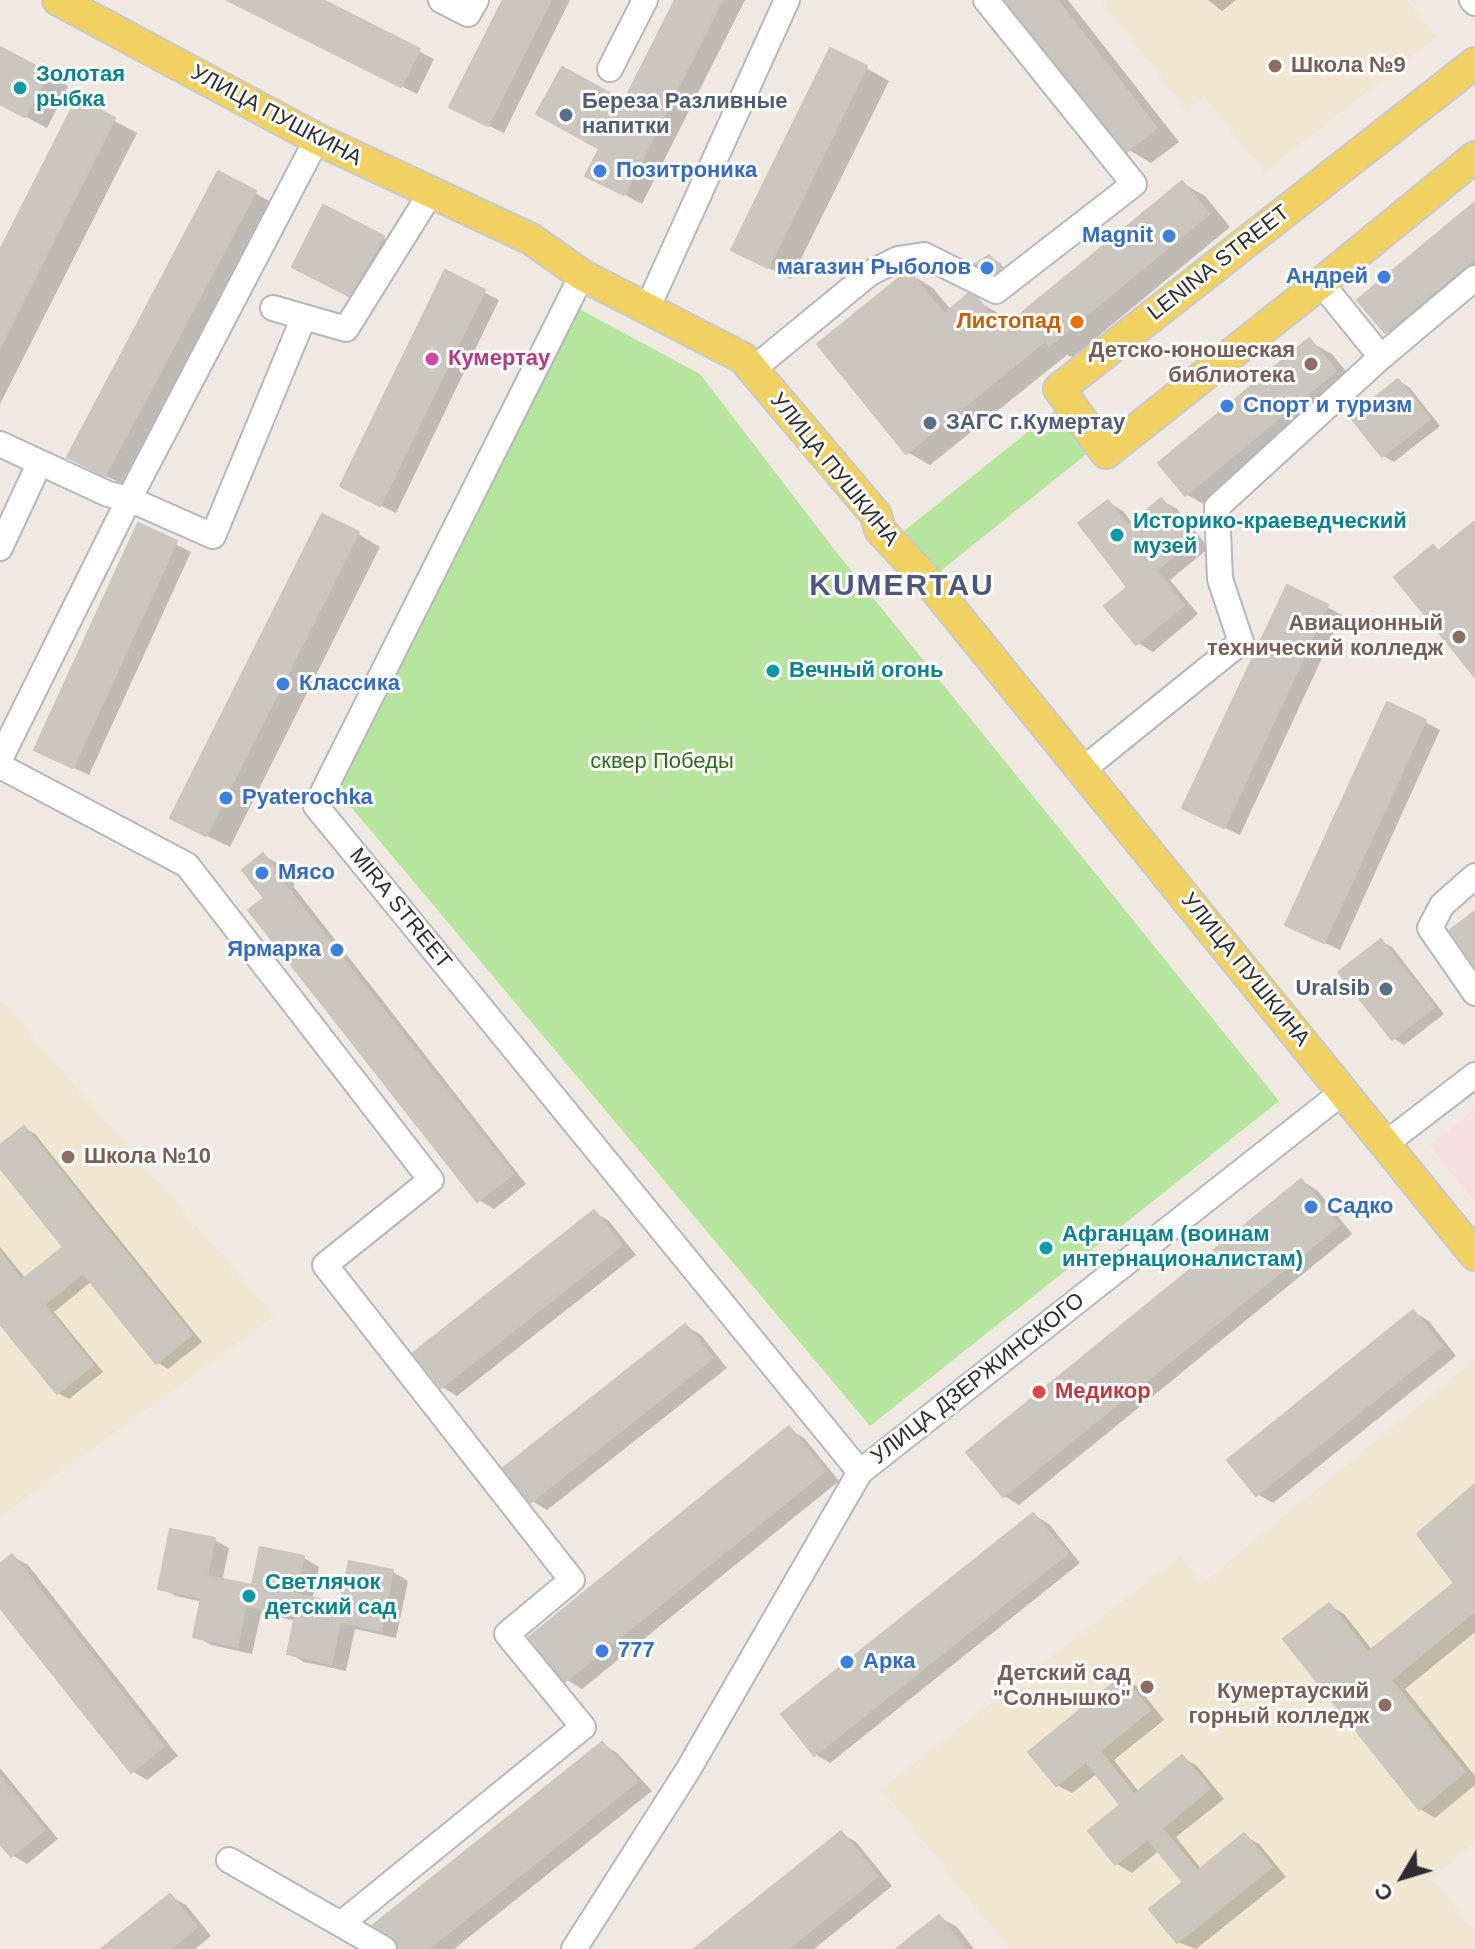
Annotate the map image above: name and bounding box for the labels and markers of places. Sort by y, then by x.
place label: Школа №9 [1291,53,1406,79]
marker: Школа №9 [1266,57,1284,75]
place label: Золотая рыбка [36,62,125,114]
marker: Золотая рыбка [11,79,29,97]
place label: Береза Разливные напитки [582,89,788,140]
marker: Береза Разливные напитки [557,106,575,124]
place label: Позитроника [616,158,757,184]
marker: Позитроника [591,162,609,180]
place label: Magnit [1082,223,1153,249]
marker: Magnit [1160,227,1178,245]
place label: магазин Рыболов [777,255,971,281]
marker: магазин Рыболов [978,259,996,277]
place label: Андрей [1286,264,1368,290]
marker: Андрей [1375,268,1393,286]
place label: Листопад [956,309,1061,335]
marker: Листопад [1068,313,1086,331]
place label: Детско-юношеская библиотека [1089,338,1295,390]
place label: Кумертау [448,346,550,372]
marker: Кумертау [423,350,441,368]
marker: Детско-юношеская библиотека [1302,355,1320,373]
place label: Спорт и туризм [1243,393,1412,419]
marker: Спорт и туризм [1218,397,1236,415]
place label: ЗАГС г.Кумертау [946,410,1125,436]
marker: ЗАГС г.Кумертау [921,414,939,432]
place label: Историко-краеведческий музей [1133,509,1407,560]
marker: Историко-краеведческий музей [1108,526,1126,544]
place label: Авиационный технический колледж [1207,611,1443,662]
marker: Авиационный технический колледж [1450,628,1468,646]
place label: Вечный огонь [789,658,944,684]
marker: Вечный огонь [764,662,782,680]
place label: Классика [299,671,400,697]
marker: Классика [274,675,292,693]
place label: Pyaterochka [242,785,373,811]
marker: Pyaterochka [217,789,235,807]
place label: Мясо [278,860,335,886]
marker: Мясо [253,864,271,882]
place label: Ярмарка [227,937,321,963]
marker: Ярмарка [328,941,346,959]
place label: Uralsib [1295,976,1370,1002]
marker: Uralsib [1377,980,1395,998]
place label: Школа №10 [84,1144,211,1170]
marker: Школа №10 [59,1148,77,1166]
place label: Садко [1327,1194,1394,1220]
marker: Садко [1302,1198,1320,1216]
place label: Афганцам (воинам интернационалистам) [1062,1222,1303,1274]
marker: Афганцам (воинам интернационалистам) [1037,1239,1055,1257]
place label: Медикор [1055,1379,1151,1405]
marker: Медикор [1030,1383,1048,1401]
place label: Светлячок детский сад [265,1570,397,1622]
marker: Светлячок детский сад [240,1587,258,1605]
place label: 777 [618,1638,655,1664]
marker: 777 [593,1642,611,1660]
place label: Арка [863,1649,916,1675]
marker: Арка [838,1653,856,1671]
place label: Детский сад "Солнышко" [993,1661,1131,1712]
marker: Детский сад "Солнышко" [1138,1678,1156,1696]
place label: Кумертауский горный колледж [1188,1679,1369,1730]
marker: Кумертауский горный колледж [1376,1696,1394,1714]

